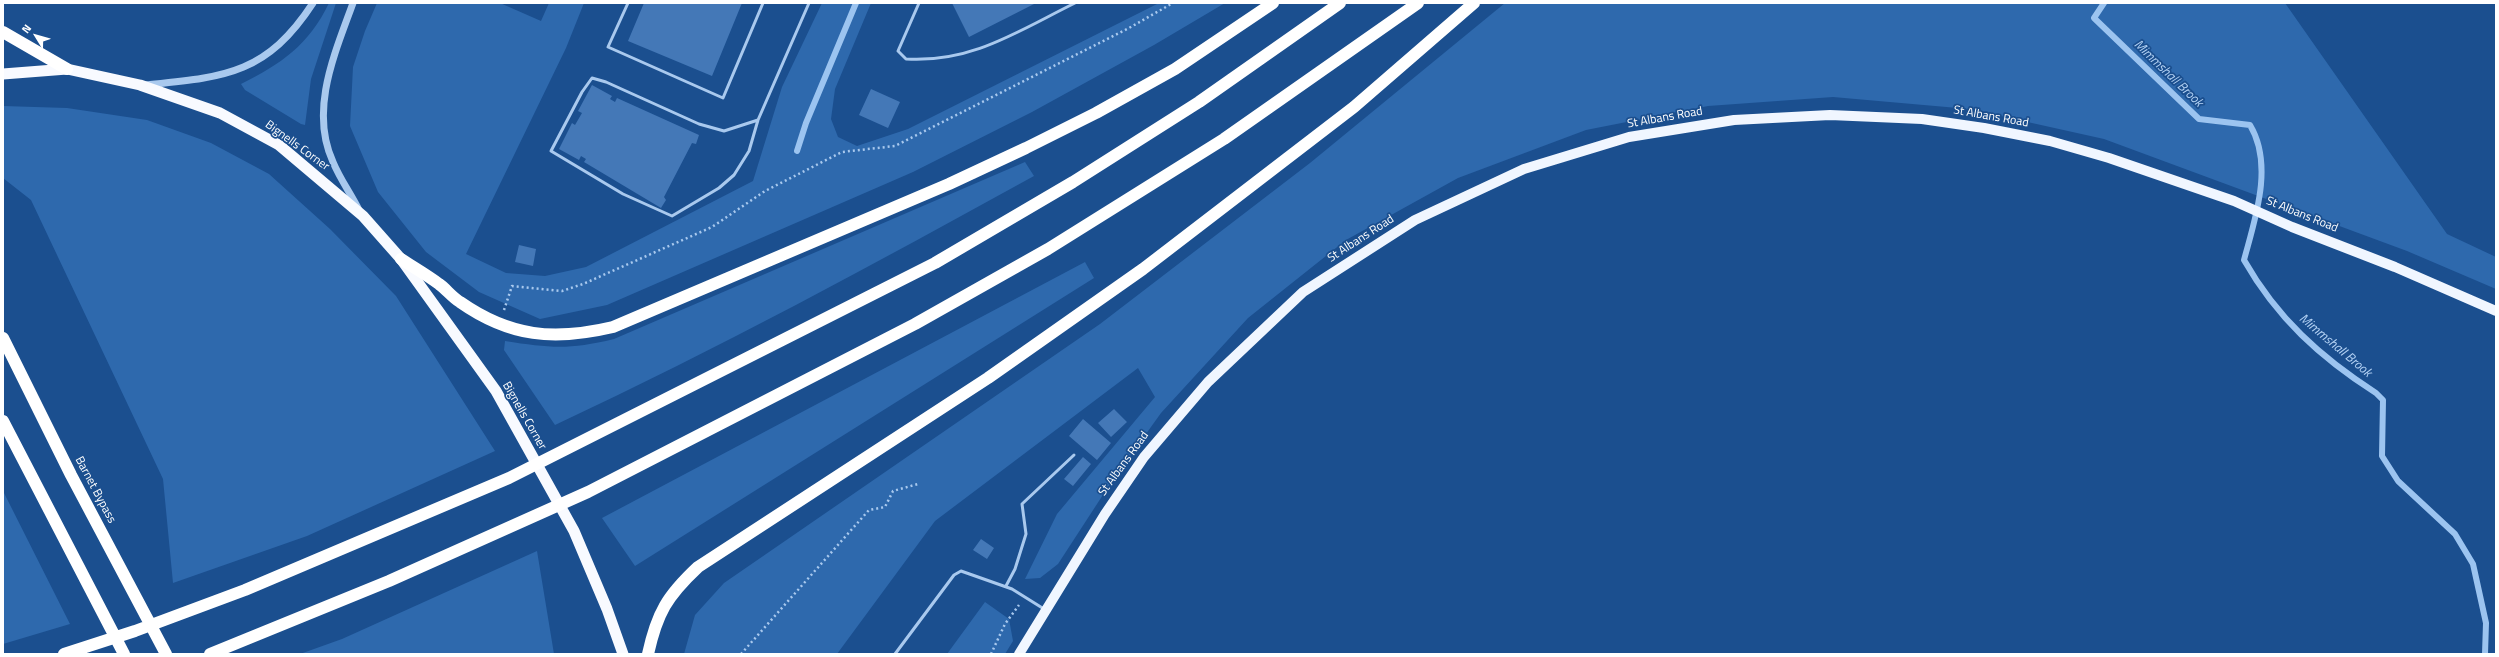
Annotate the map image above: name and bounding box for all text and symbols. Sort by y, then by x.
north arrow [16,16,56,56]
text: N [18,21,35,37]
water label: Mimmshall Brook [2130,37,2206,111]
street label: St Albans Road [1952,103,2030,131]
street label: St Albans Road [1626,104,1704,132]
street label: Bignells Corner [262,118,332,174]
street label: St Albans Road [2264,194,2340,236]
street label: St Albans Road [1325,212,1397,266]
water label: Mimmshall Brook [2295,311,2375,381]
street label: Bignells Corner [499,379,549,453]
street label: St Albans Road [1096,429,1152,499]
street label: Barnet Bypass [71,454,119,526]

